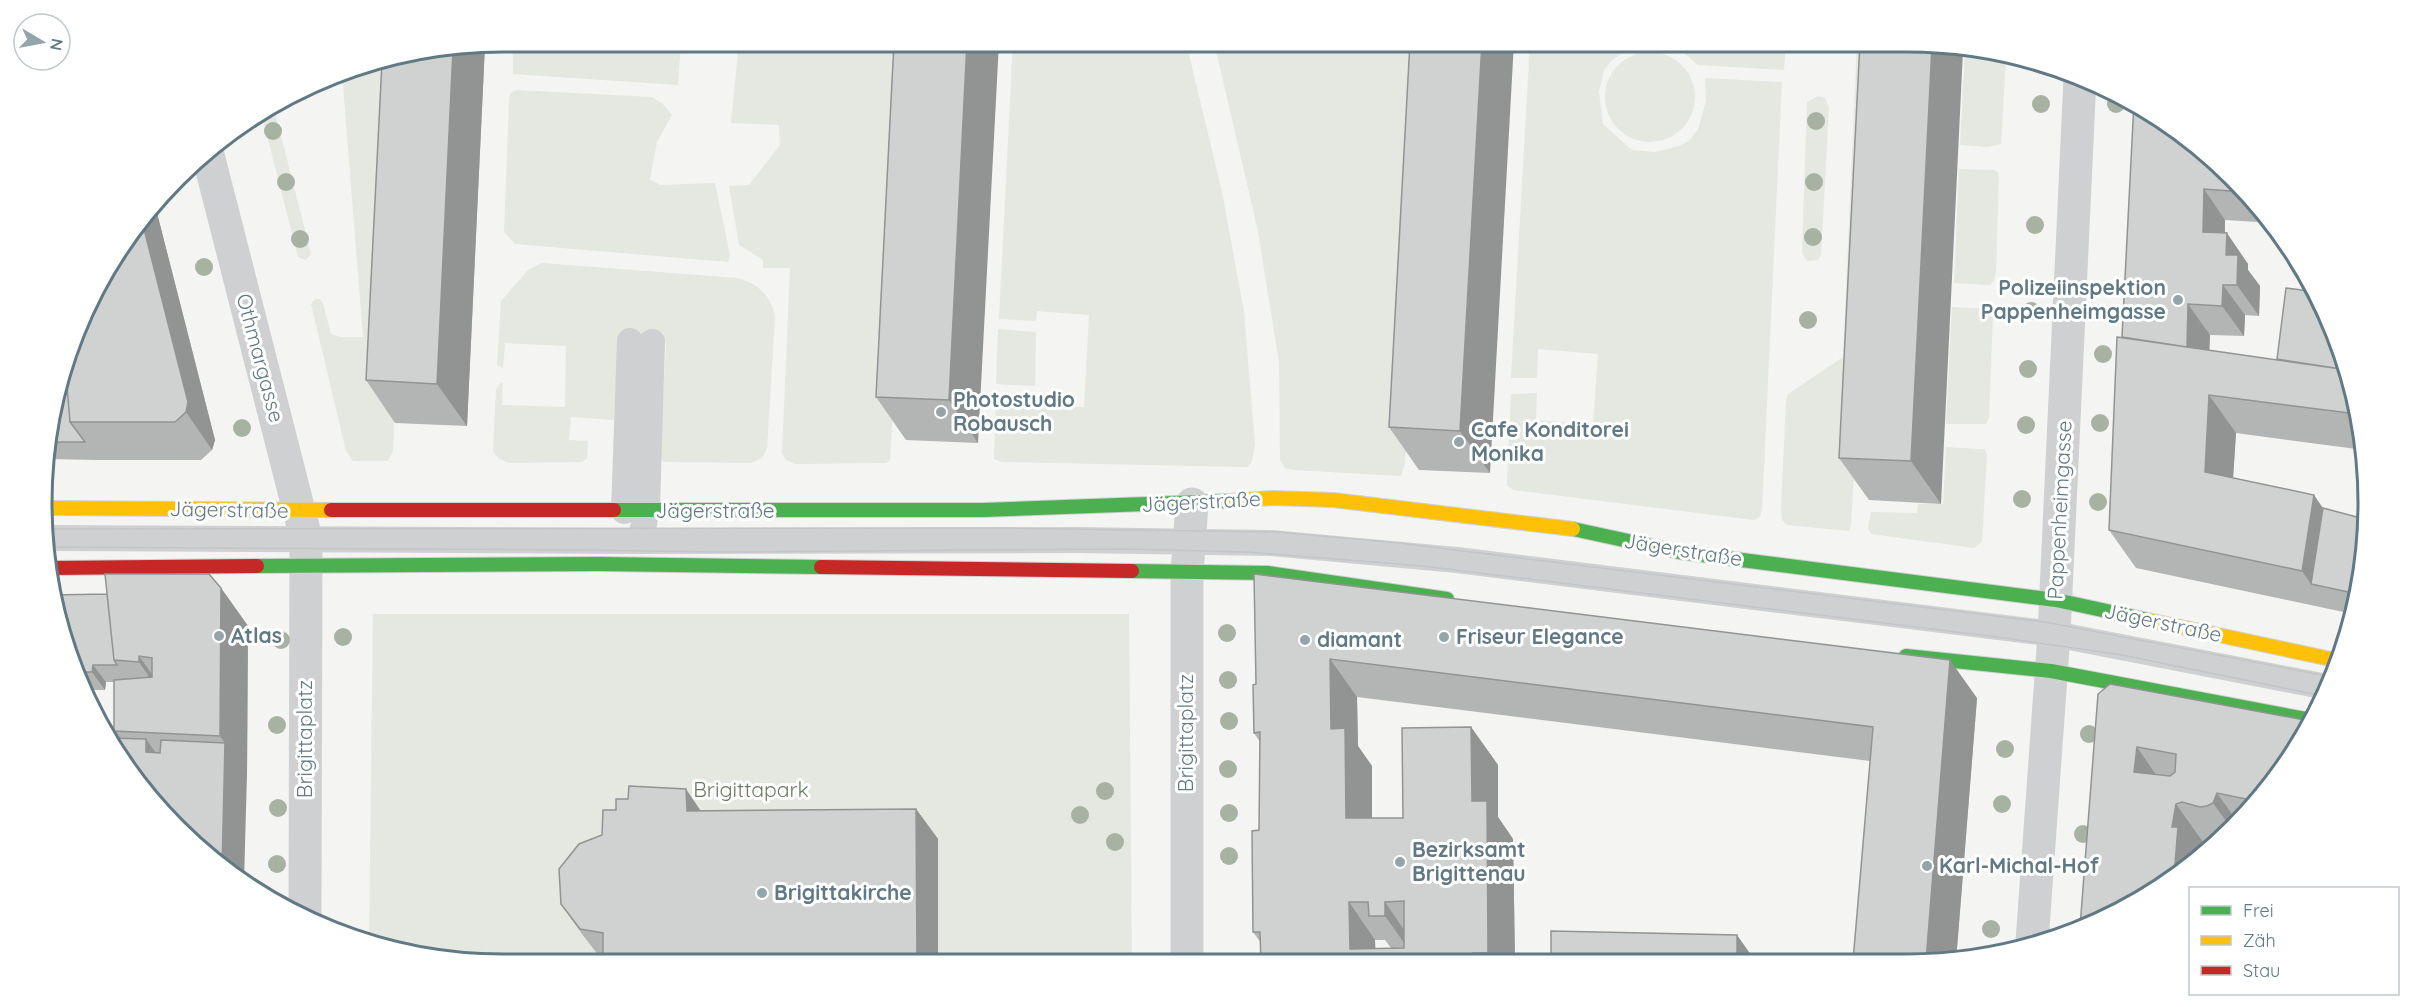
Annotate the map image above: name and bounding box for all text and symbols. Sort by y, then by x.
north arrow [12,12,72,72]
text: N [46,37,68,52]
place label: Polizeiinspektion Pappenheimgasse [1981,274,2166,324]
street label: Othmargasse [231,291,291,425]
marker: Polizeiinspektion Pappenheimgasse [2171,293,2185,307]
place label: Photostudio Robausch [953,386,1075,436]
marker: Photostudio Robausch [934,405,948,419]
place label: Cafe Konditorei Monika [1471,416,1629,466]
street label: Pappenheimgasse [2041,420,2077,600]
marker: Cafe Konditorei Monika [1452,435,1466,449]
street label: Jägerstraße [1141,485,1261,517]
street label: Jägerstraße [169,495,289,523]
street label: Jägerstraße [655,497,775,523]
street label: Jägerstraße [1622,527,1744,571]
street label: Jägerstraße [2102,597,2224,647]
place label: Atlas [231,622,282,648]
place label: Friseur Elegance [1456,623,1624,649]
place label: diamant [1317,626,1402,652]
marker: Atlas [212,629,226,643]
marker: Friseur Elegance [1437,630,1451,644]
marker: diamant [1298,633,1312,647]
street label: Brigittaplatz [1172,674,1198,792]
street label: Brigittaplatz [291,680,317,798]
park label: Brigittapark [693,776,809,802]
place label: Bezirksamt Brigittenau [1412,836,1526,886]
place label: Karl-Michal-Hof [1939,852,2100,878]
marker: Bezirksamt Brigittenau [1393,855,1407,869]
marker: Karl-Michal-Hof [1920,859,1934,873]
place label: Brigittakirche [774,879,912,905]
marker: Brigittakirche [755,886,769,900]
legend [2189,887,2399,995]
text: Frei [2243,899,2274,922]
text: Zäh [2243,929,2276,952]
text: Stau [2243,959,2280,982]

